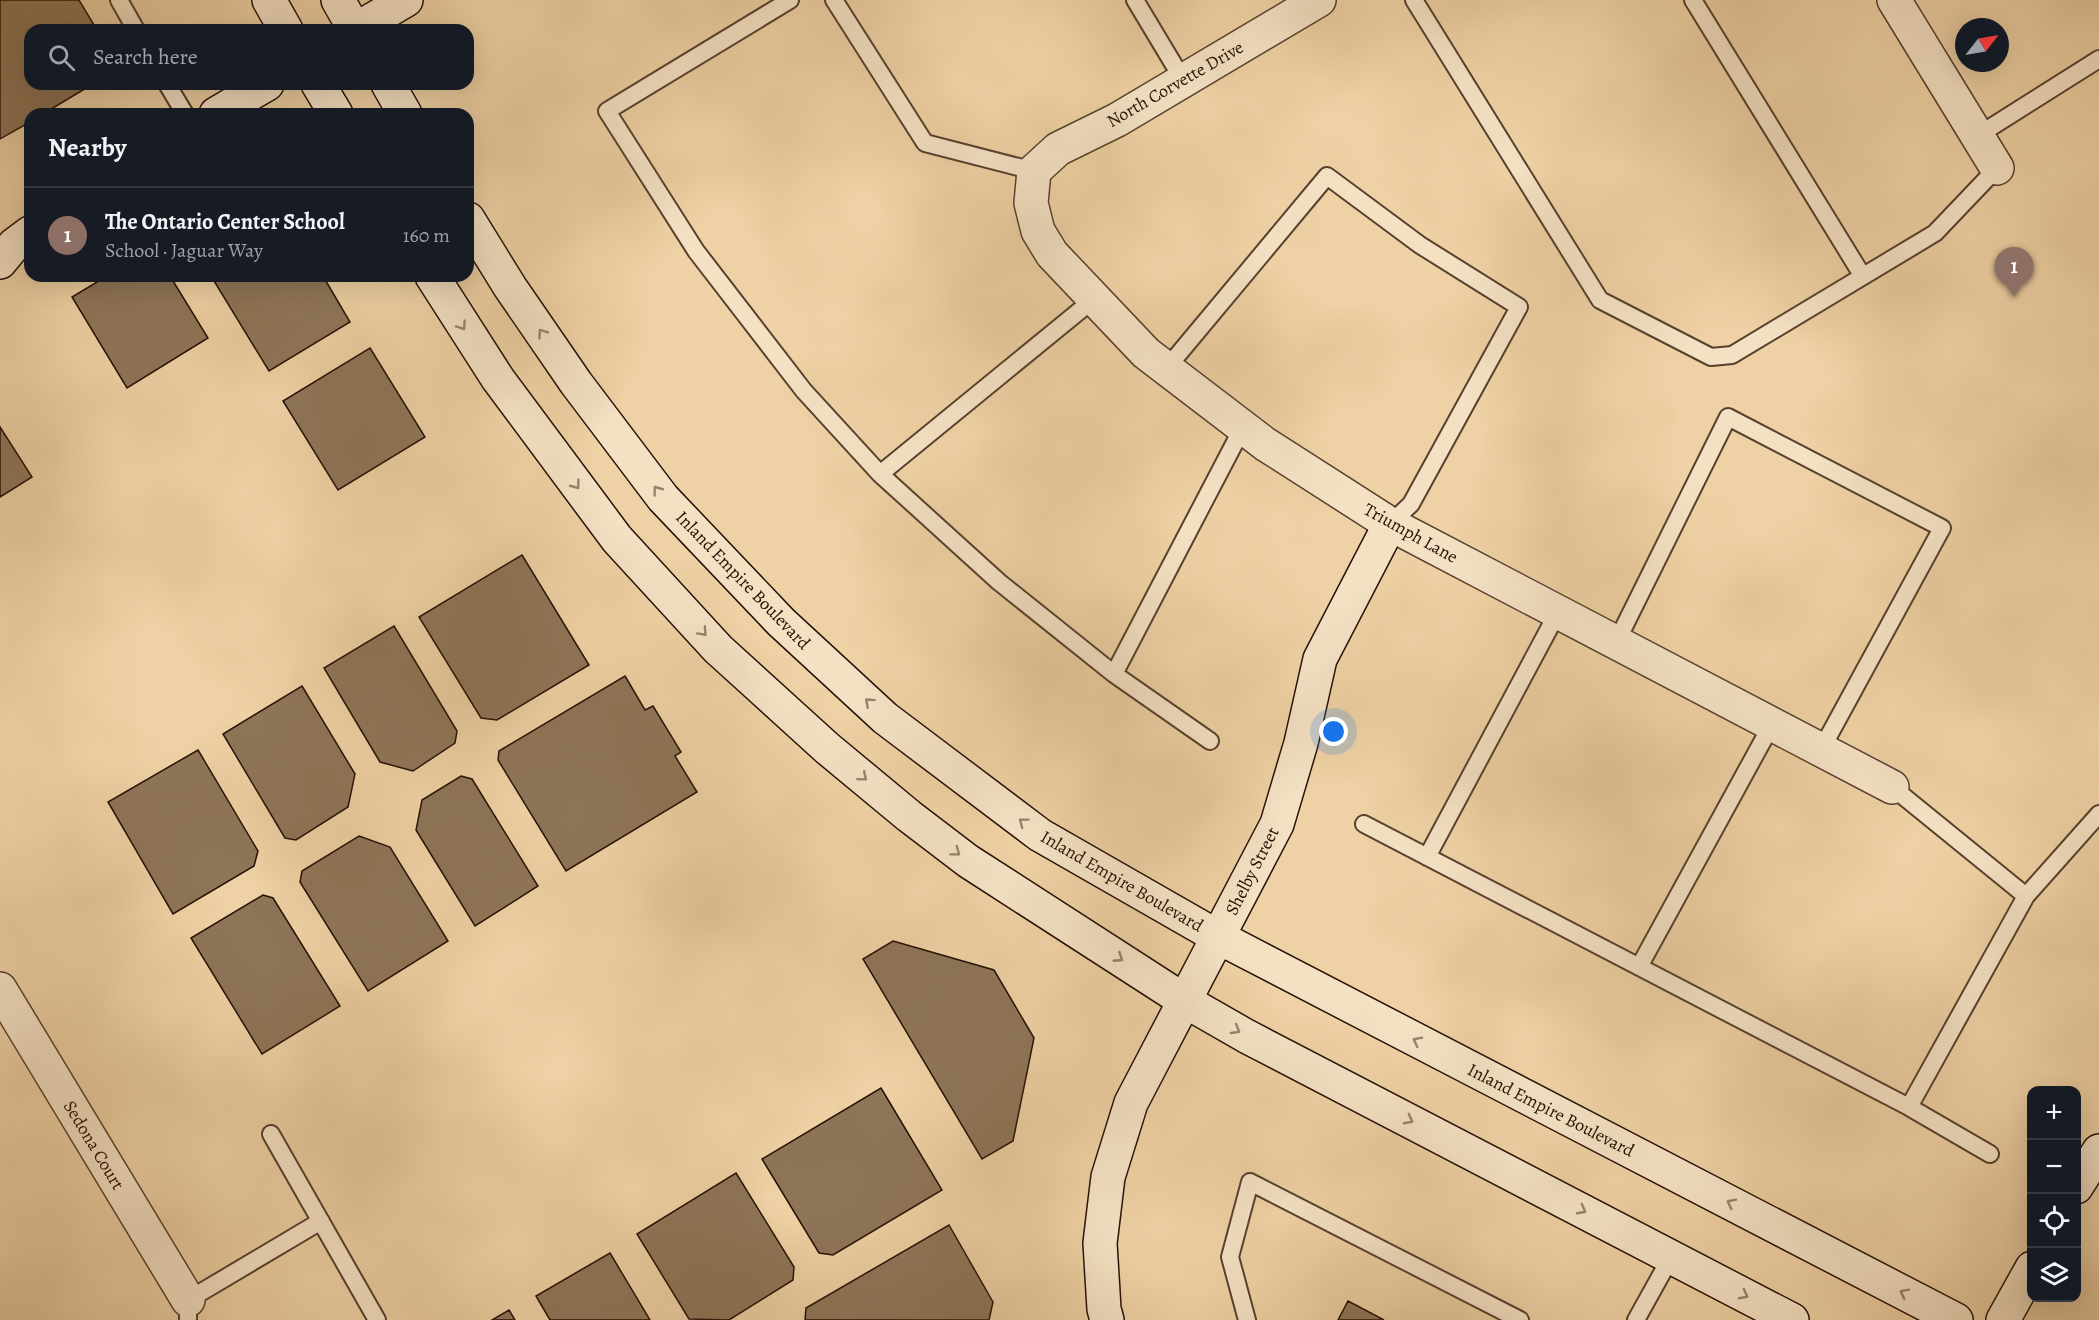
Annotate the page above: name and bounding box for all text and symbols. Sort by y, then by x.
north arrow [1955,18,2009,72]
search box [24,24,474,90]
street label: North Corvette Drive [1102,35,1248,133]
icon: search [45,41,78,74]
text: Search here [93,42,198,72]
text: Nearby [48,130,127,165]
text: The Ontario Center School [105,207,345,237]
text: 1 [64,222,71,249]
text: 160 m [403,222,450,249]
text: School · Jaguar Way [105,237,263,264]
pin: 1 [1994,248,2034,297]
one-way arrow [455,320,467,330]
one-way arrow [538,329,549,340]
one-way arrow [568,478,579,489]
one-way arrow [653,486,664,497]
street label: Triumph Lane [1360,497,1462,569]
street label: Inland Empire Boulevard [670,505,816,655]
one-way arrow [696,625,707,636]
one-way arrow [865,699,876,710]
your location [1319,717,1348,746]
one-way arrow [856,770,867,781]
one-way arrow [1019,818,1030,829]
street label: Shelby Street [1219,823,1285,919]
street label: Inland Empire Boulevard [1036,825,1208,938]
one-way arrow [949,844,960,855]
one-way arrow [1112,951,1123,962]
one-way arrow [1230,1023,1240,1035]
one-way arrow [1412,1036,1423,1048]
street label: Inland Empire Boulevard [1463,1057,1639,1163]
map controls [2027,1086,2081,1302]
button: + [2027,1086,2081,1140]
street label: Sedona Court [58,1096,130,1194]
one-way arrow [1402,1113,1413,1124]
button: − [2027,1140,2081,1194]
button: locate [2027,1194,2081,1248]
one-way arrow [1726,1199,1737,1210]
one-way arrow [1575,1203,1586,1215]
button: layers [2027,1248,2081,1302]
one-way arrow [1738,1288,1749,1299]
one-way arrow [1899,1289,1910,1300]

